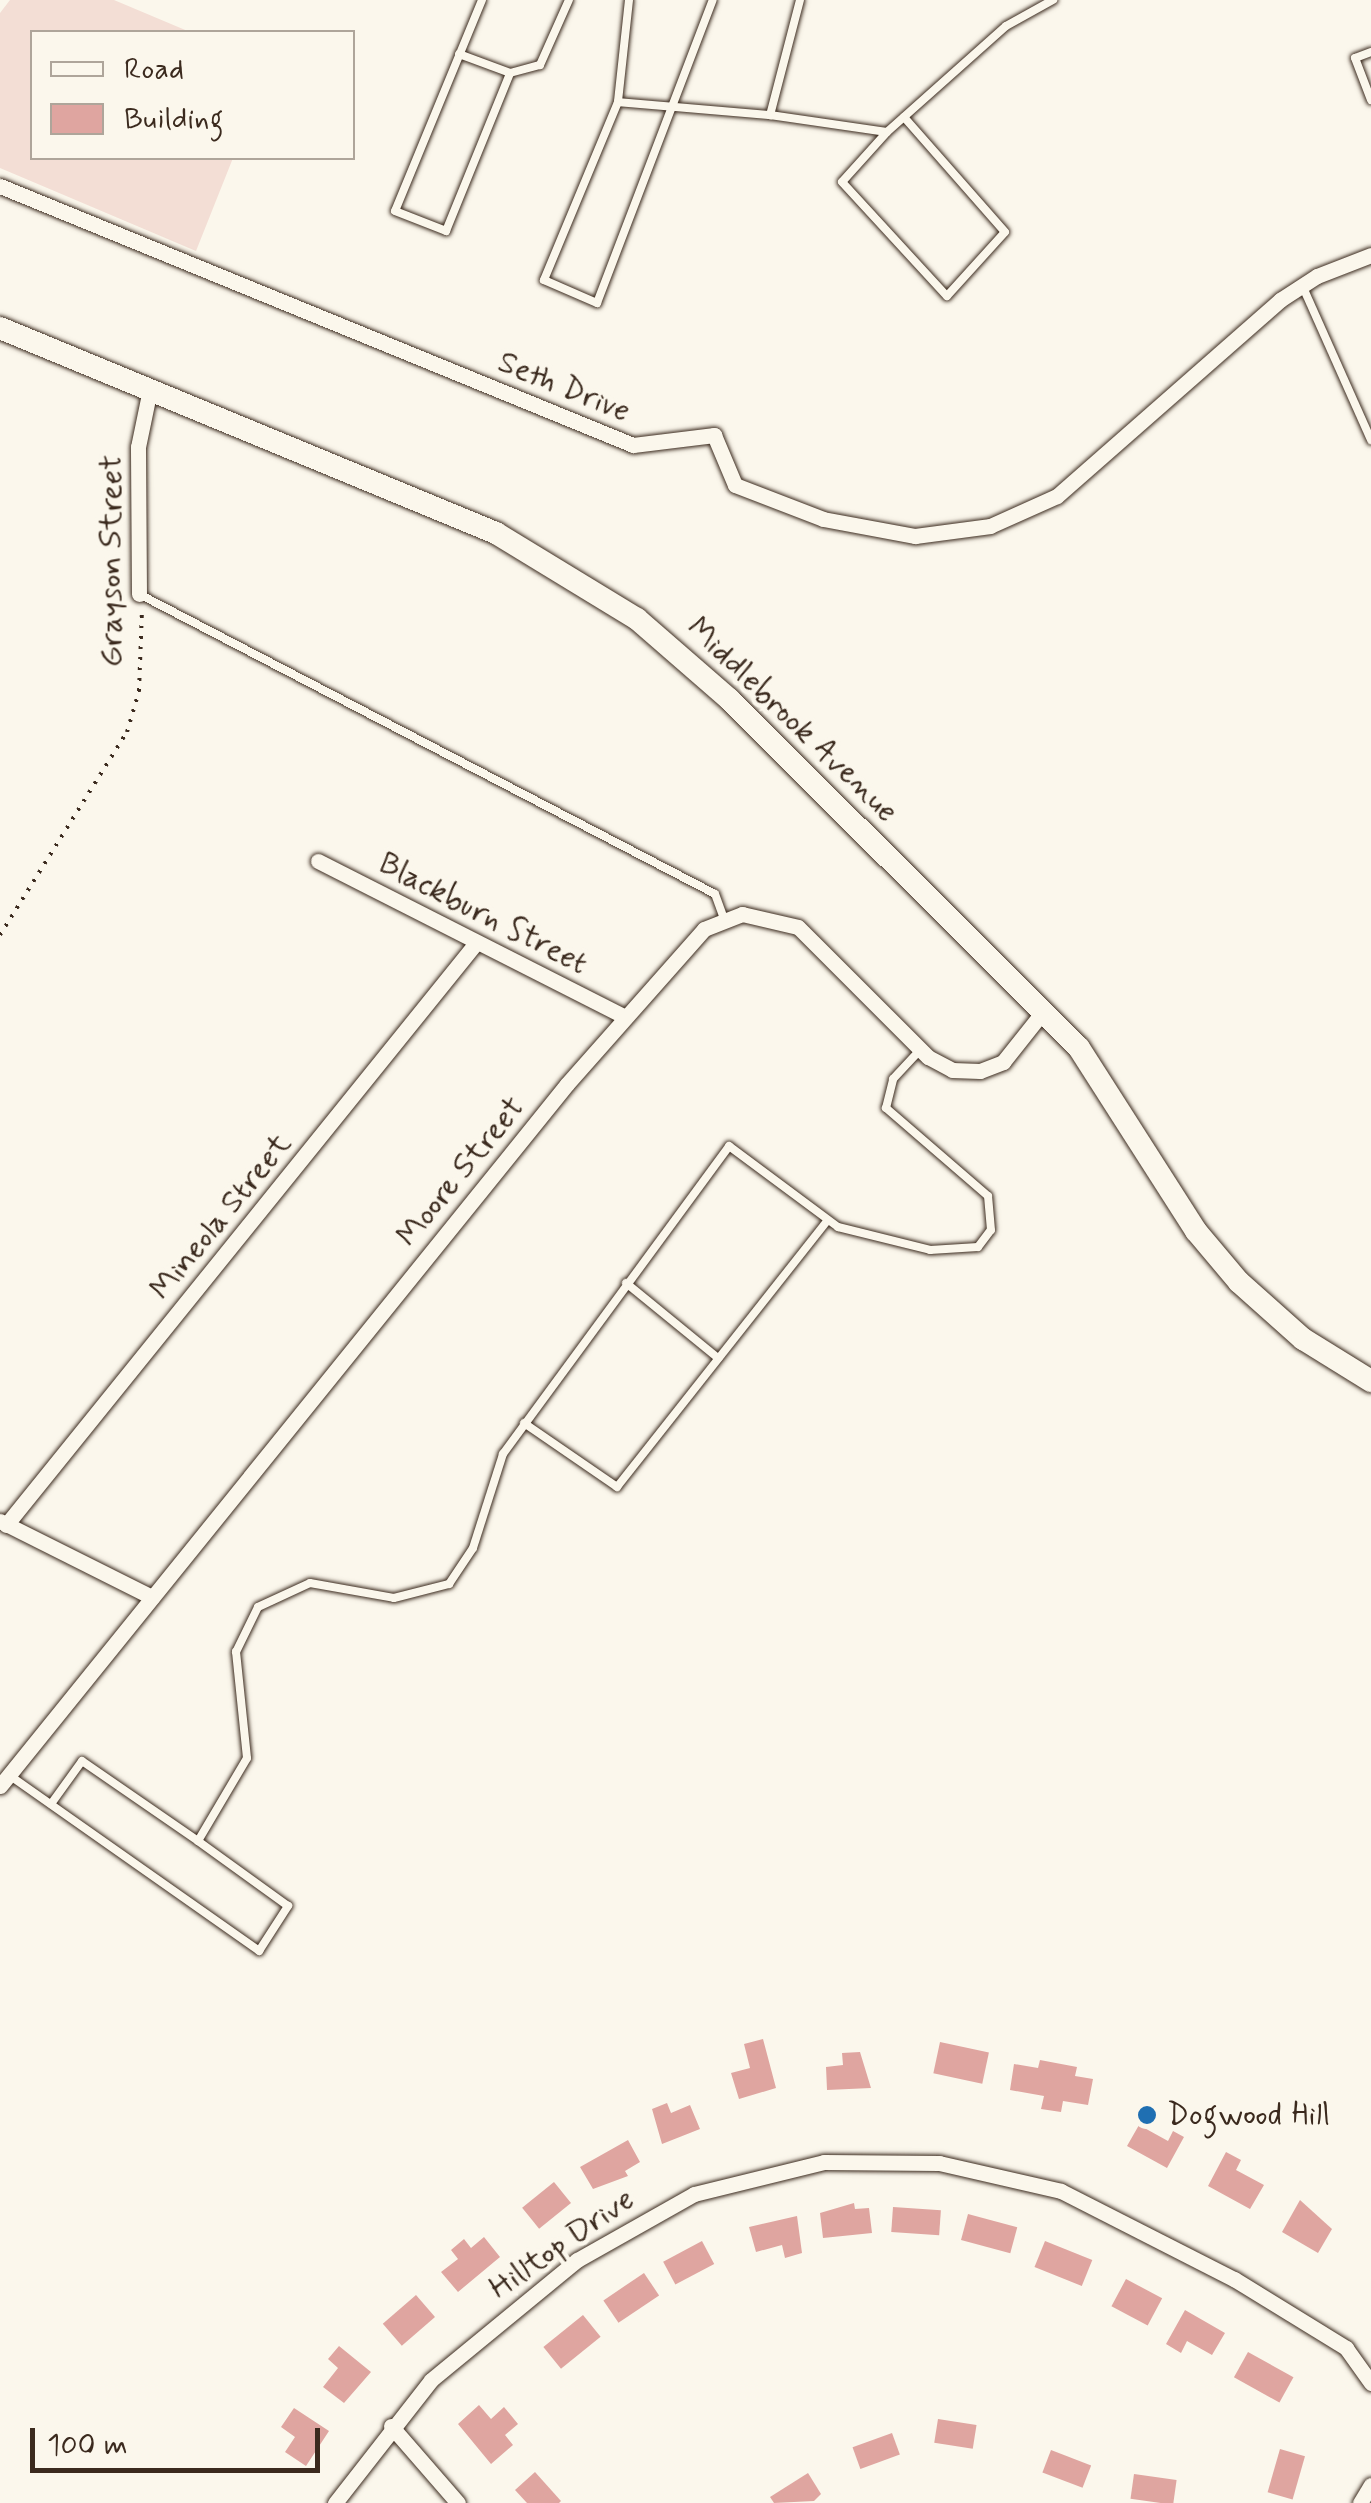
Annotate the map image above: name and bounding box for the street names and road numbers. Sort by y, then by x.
street label: Seth Drive [492,343,636,431]
street label: Grayson Street [93,456,131,666]
street label: Middlebrook Avenue [680,611,904,829]
street label: Blackburn Street [370,844,596,984]
street label: Moore Street [389,1090,533,1254]
street label: Mineola Street [142,1126,300,1308]
street label: Hilltop Drive [483,2181,641,2307]

